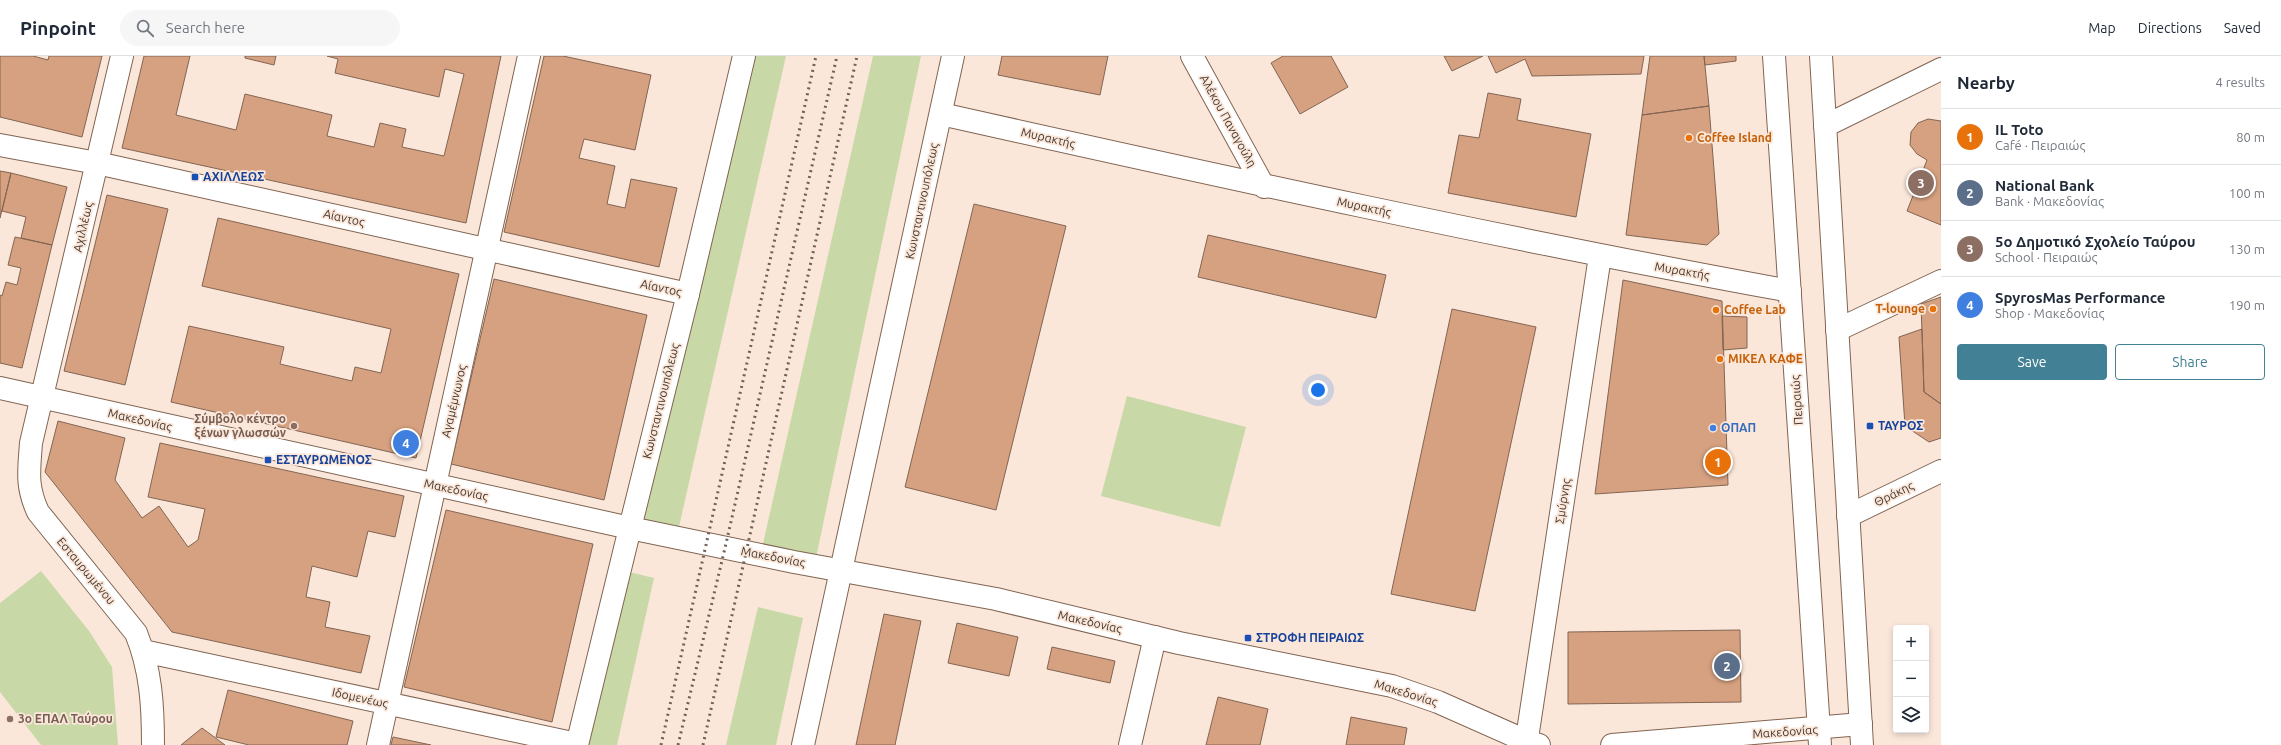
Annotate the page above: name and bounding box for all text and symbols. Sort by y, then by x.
search box [120,10,400,46]
text: Pinpoint [20,17,96,39]
icon: search [134,17,156,39]
text: Search here [166,19,245,36]
text: Map [2088,20,2116,36]
text: Directions [2138,20,2202,36]
text: Saved [2224,20,2261,36]
street label: Αλέκου Παναγούλη [1198,72,1259,169]
text: Nearby [1957,73,2015,92]
text: 4 results [2215,75,2265,89]
text: IL Toto [1995,121,2044,138]
street label: Μυρακτής [1019,125,1077,151]
text: 1 [1966,130,1974,144]
text: 80 m [2236,130,2265,144]
place label: Coffee Island [1697,131,1772,144]
marker: Coffee Island [1684,133,1694,143]
text: Café · Πειραιώς [1995,138,2085,152]
street label: Κωνσταντινουπόλεως [903,141,941,260]
pin: 3 [1908,168,1934,198]
place label: ΑΧΙΛΛΕΩΣ [203,170,264,183]
marker: ΑΧΙΛΛΕΩΣ [190,172,200,182]
text: National Bank [1995,177,2094,194]
text: 2 [1966,186,1974,200]
text: 100 m [2229,186,2265,200]
street label: Μυρακτής [1336,194,1393,220]
text: Bank · Μακεδονίας [1995,194,2104,208]
street label: Αχιλλέως [70,200,96,253]
street label: Αίαντος [322,206,366,230]
text: 5ο Δημοτικό Σχολείο Ταύρου [1995,233,2196,250]
text: 3 [1966,242,1974,256]
text: 130 m [2229,242,2265,256]
text: School · Πειραιώς [1995,250,2098,264]
street label: Μυρακτής [1654,259,1711,283]
street label: Αίαντος [639,277,683,299]
text: SpyrosMas Performance [1995,289,2166,306]
text: 4 [1966,298,1974,312]
text: 190 m [2229,298,2265,312]
place label: T-lounge [1876,302,1925,315]
place label: Coffee Lab [1724,303,1786,316]
marker: T-lounge [1928,304,1938,314]
marker: Coffee Lab [1711,305,1721,315]
text: Shop · Μακεδονίας [1995,306,2104,320]
street label: Κωνσταντινουπόλεως [640,341,682,460]
button: Save [1957,344,2107,380]
button: Share [2115,344,2265,380]
place label: ΜΙΚΕΛ ΚΑΦΕ [1728,352,1803,365]
marker: ΜΙΚΕΛ ΚΑΦΕ [1715,354,1725,364]
street label: Αγαμέμνωνος [439,363,469,439]
street label: Πειραιώς [1788,374,1806,426]
your location [1308,380,1328,400]
street label: Μακεδονίας [107,406,174,434]
place label: Σύμβολο κέντρο ξένων γλωσσών [194,412,287,440]
place label: ΤΑΥΡΟΣ [1878,419,1923,432]
marker: Σύμβολο κέντρο ξένων γλωσσών [289,421,299,431]
place label: ΟΠΑΠ [1721,421,1756,434]
marker: ΤΑΥΡΟΣ [1865,421,1875,431]
marker: ΟΠΑΠ [1708,423,1718,433]
pin: 4 [393,428,419,458]
pin: 1 [1705,447,1731,477]
place label: ΕΣΤΑΥΡΩΜΕΝΟΣ [276,453,372,466]
marker: ΕΣΤΑΥΡΩΜΕΝΟΣ [263,455,273,465]
street label: Μακεδονίας [423,476,490,504]
street label: Σμύρνης [1553,477,1574,525]
street label: Θράκης [1872,478,1916,510]
street label: Εσταυρωμένου [55,535,118,607]
street label: Μακεδονίας [740,544,807,570]
street label: Μακεδονίας [1057,608,1124,636]
map controls [1893,625,1929,733]
button: + [1893,625,1929,661]
place label: ΣΤΡΟΦΗ ΠΕΙΡΑΙΩΣ [1256,631,1364,644]
marker: ΣΤΡΟΦΗ ΠΕΙΡΑΙΩΣ [1243,633,1253,643]
pin: 2 [1714,651,1740,681]
button: − [1893,661,1929,697]
street label: Μακεδονίας [1373,677,1440,709]
street label: Ιδομενέως [331,685,390,711]
button: layers [1893,697,1929,733]
place label: 3ο ΕΠΑΛ Ταύρου [18,712,113,725]
marker: 3ο ΕΠΑΛ Ταύρου [5,714,15,724]
street label: Μακεδονίας [1752,723,1819,741]

